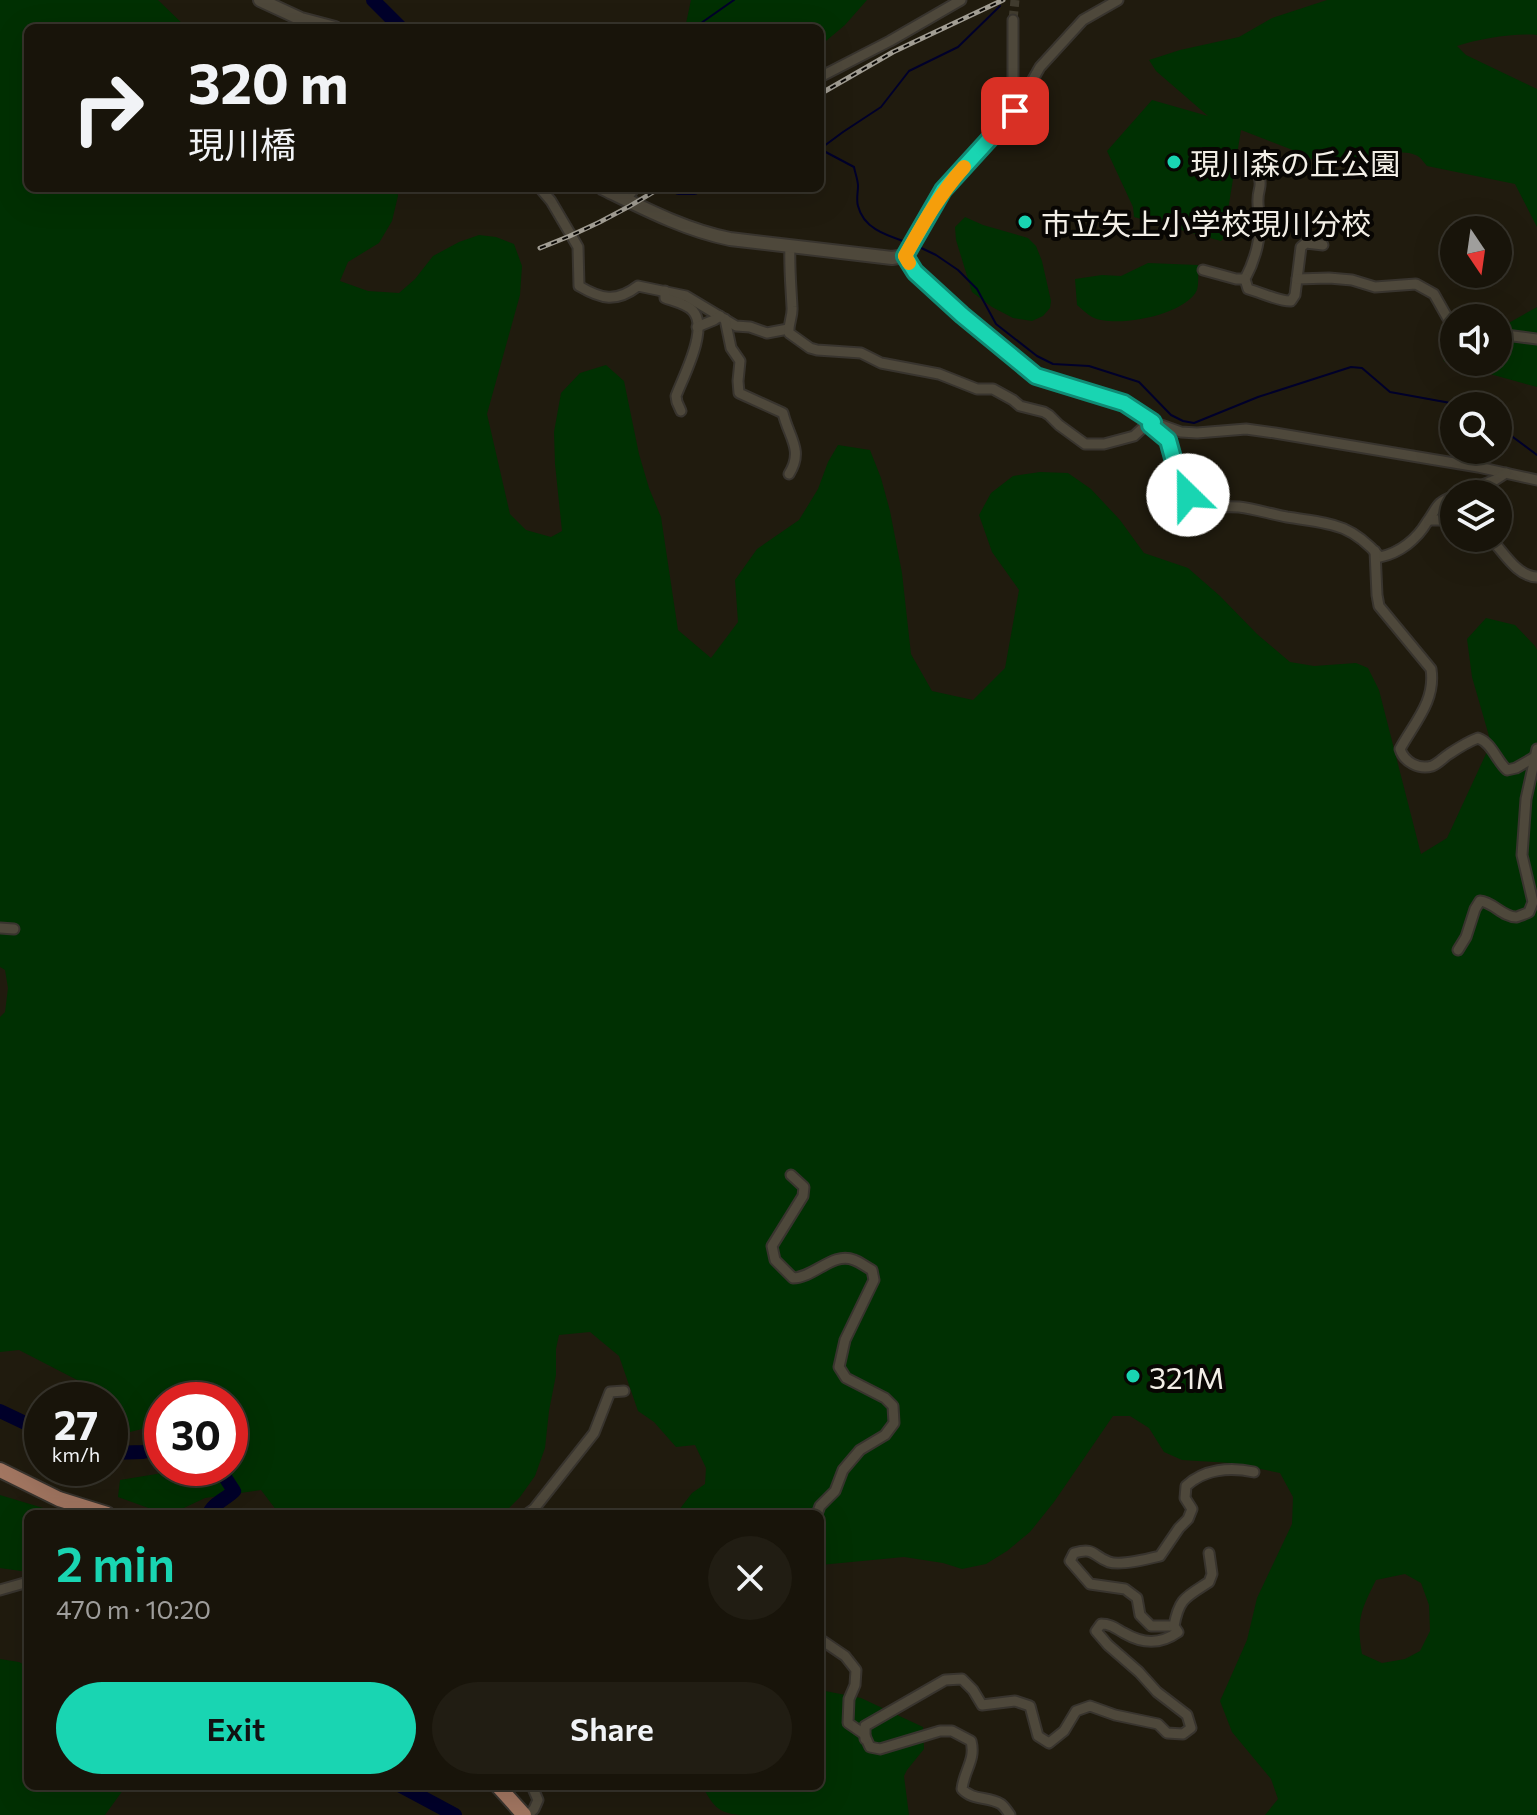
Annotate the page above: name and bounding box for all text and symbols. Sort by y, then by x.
text: 320 m [188,47,349,116]
icon: right [56,56,160,160]
pin [981,77,1049,145]
icon: arrive [993,89,1037,133]
text: 現川橋 [188,121,296,165]
place label: 現川森の丘公園 [1190,144,1400,181]
marker: 現川森の丘公園 [1165,153,1183,171]
place label: 市立矢上小学校現川分校 [1041,204,1371,241]
marker: 市立矢上小学校現川分校 [1016,213,1034,231]
north arrow [1440,216,1512,288]
map controls [1440,216,1512,552]
button: sound [1440,304,1512,376]
button: search [1440,392,1512,464]
position arrow [1146,453,1230,537]
button: layers [1440,480,1512,552]
place label: 321M [1149,1358,1224,1395]
marker: 321M [1124,1367,1142,1385]
speed limit sign: 30 [144,1382,248,1486]
text: 27 [54,1399,98,1448]
text: km/h [52,1442,100,1466]
text: 2 min [56,1533,175,1592]
button: close [708,1536,792,1620]
text: 470 m · 10:20 [56,1593,211,1624]
button: Exit [56,1682,416,1774]
button: Share [432,1682,792,1774]

